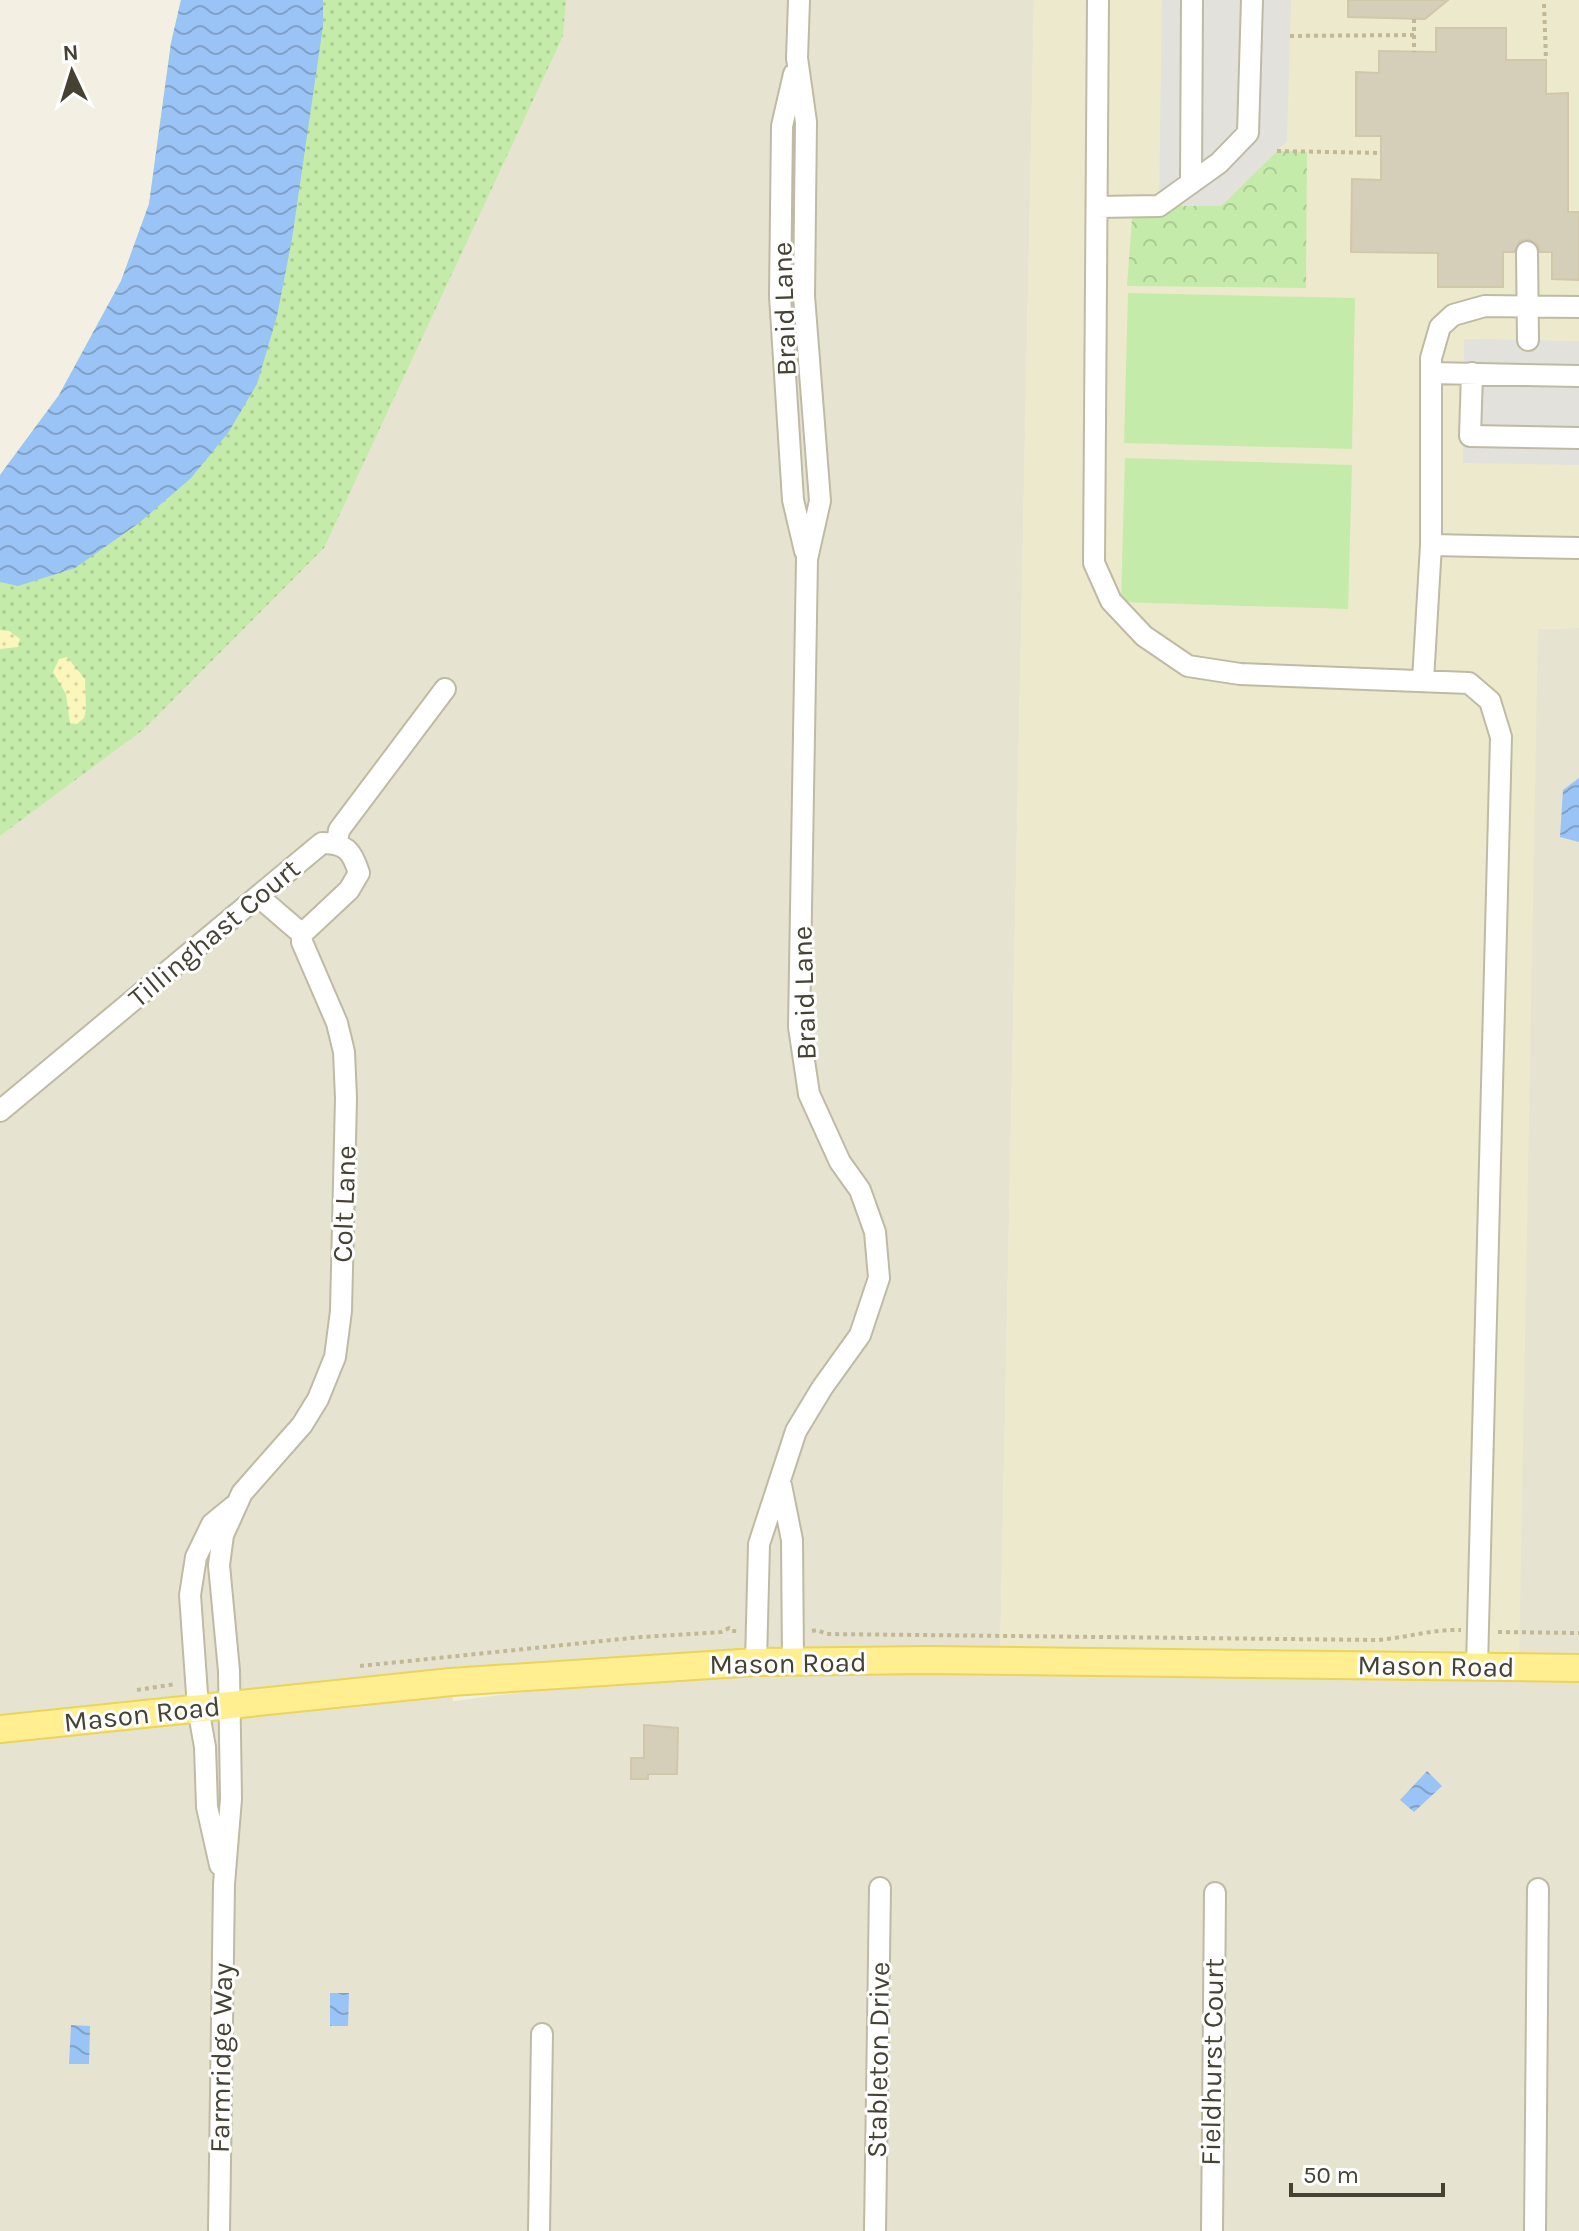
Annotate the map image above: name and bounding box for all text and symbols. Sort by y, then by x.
north arrow [32,32,112,112]
text: N [62,40,79,67]
street label: Braid Lane [765,241,803,377]
street label: Tillinghast Court [122,852,306,1014]
street label: Braid Lane [785,925,823,1061]
street label: Colt Lane [325,1145,363,1263]
street label: Mason Road [709,1645,867,1681]
street label: Mason Road [1357,1648,1515,1684]
street label: Mason Road [62,1689,222,1739]
street label: Fieldhurst Court [1194,1958,1230,2166]
street label: Stableton Drive [860,1962,896,2158]
street label: Farmridge Way [203,1963,239,2153]
scale bar [1291,2147,1443,2197]
text: 50 m [1303,2161,1359,2189]

